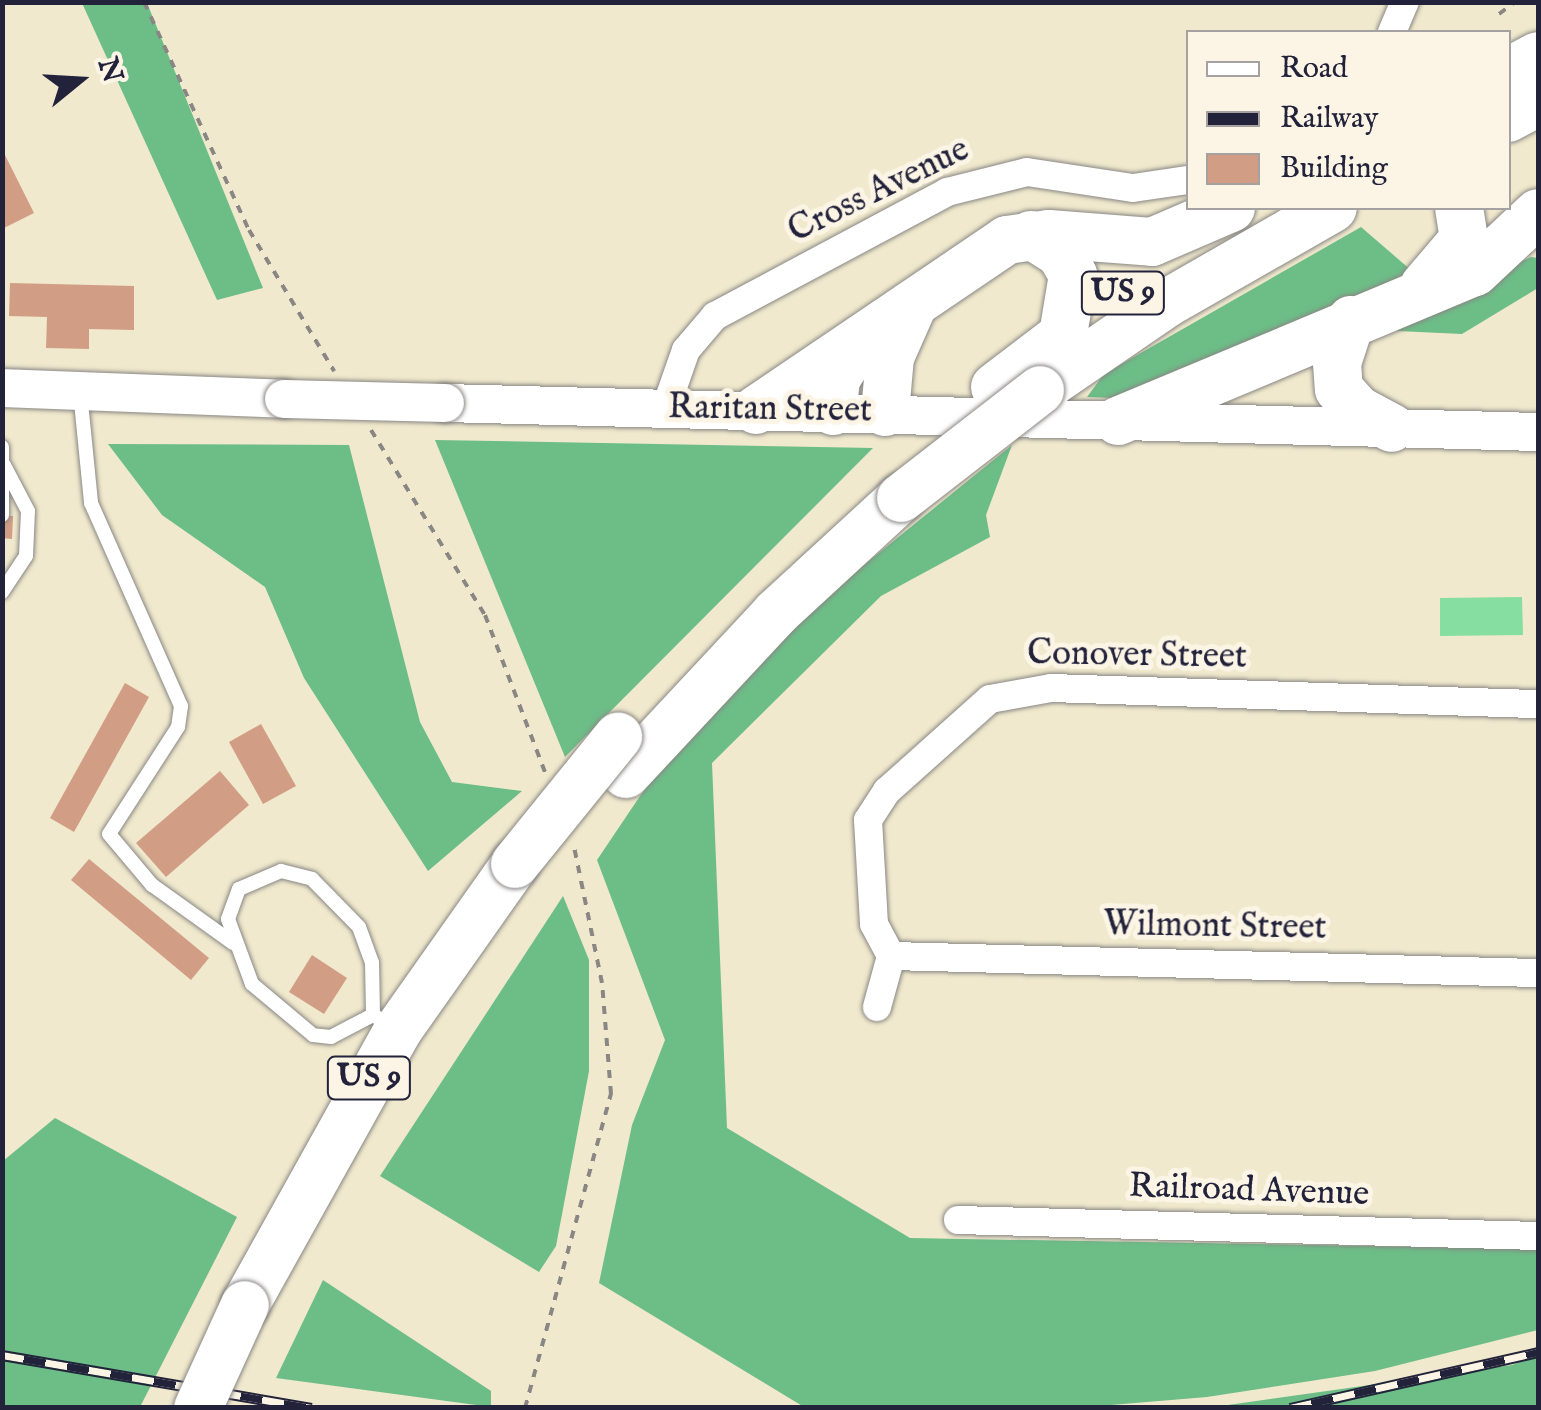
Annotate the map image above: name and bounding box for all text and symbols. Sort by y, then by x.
north arrow [30,30,130,130]
legend [1186,30,1511,210]
text: Road [1280,50,1348,88]
text: N [89,54,129,87]
text: Railway [1280,100,1378,138]
street label: Cross Avenue [782,129,976,253]
text: Building [1280,150,1388,188]
road number: US 9 [1080,266,1166,320]
street label: Raritan Street [668,387,872,433]
street label: Conover Street [1027,633,1247,679]
street label: Wilmont Street [1103,904,1327,950]
road number: US 9 [326,1051,412,1105]
street label: Railroad Avenue [1128,1166,1370,1216]

